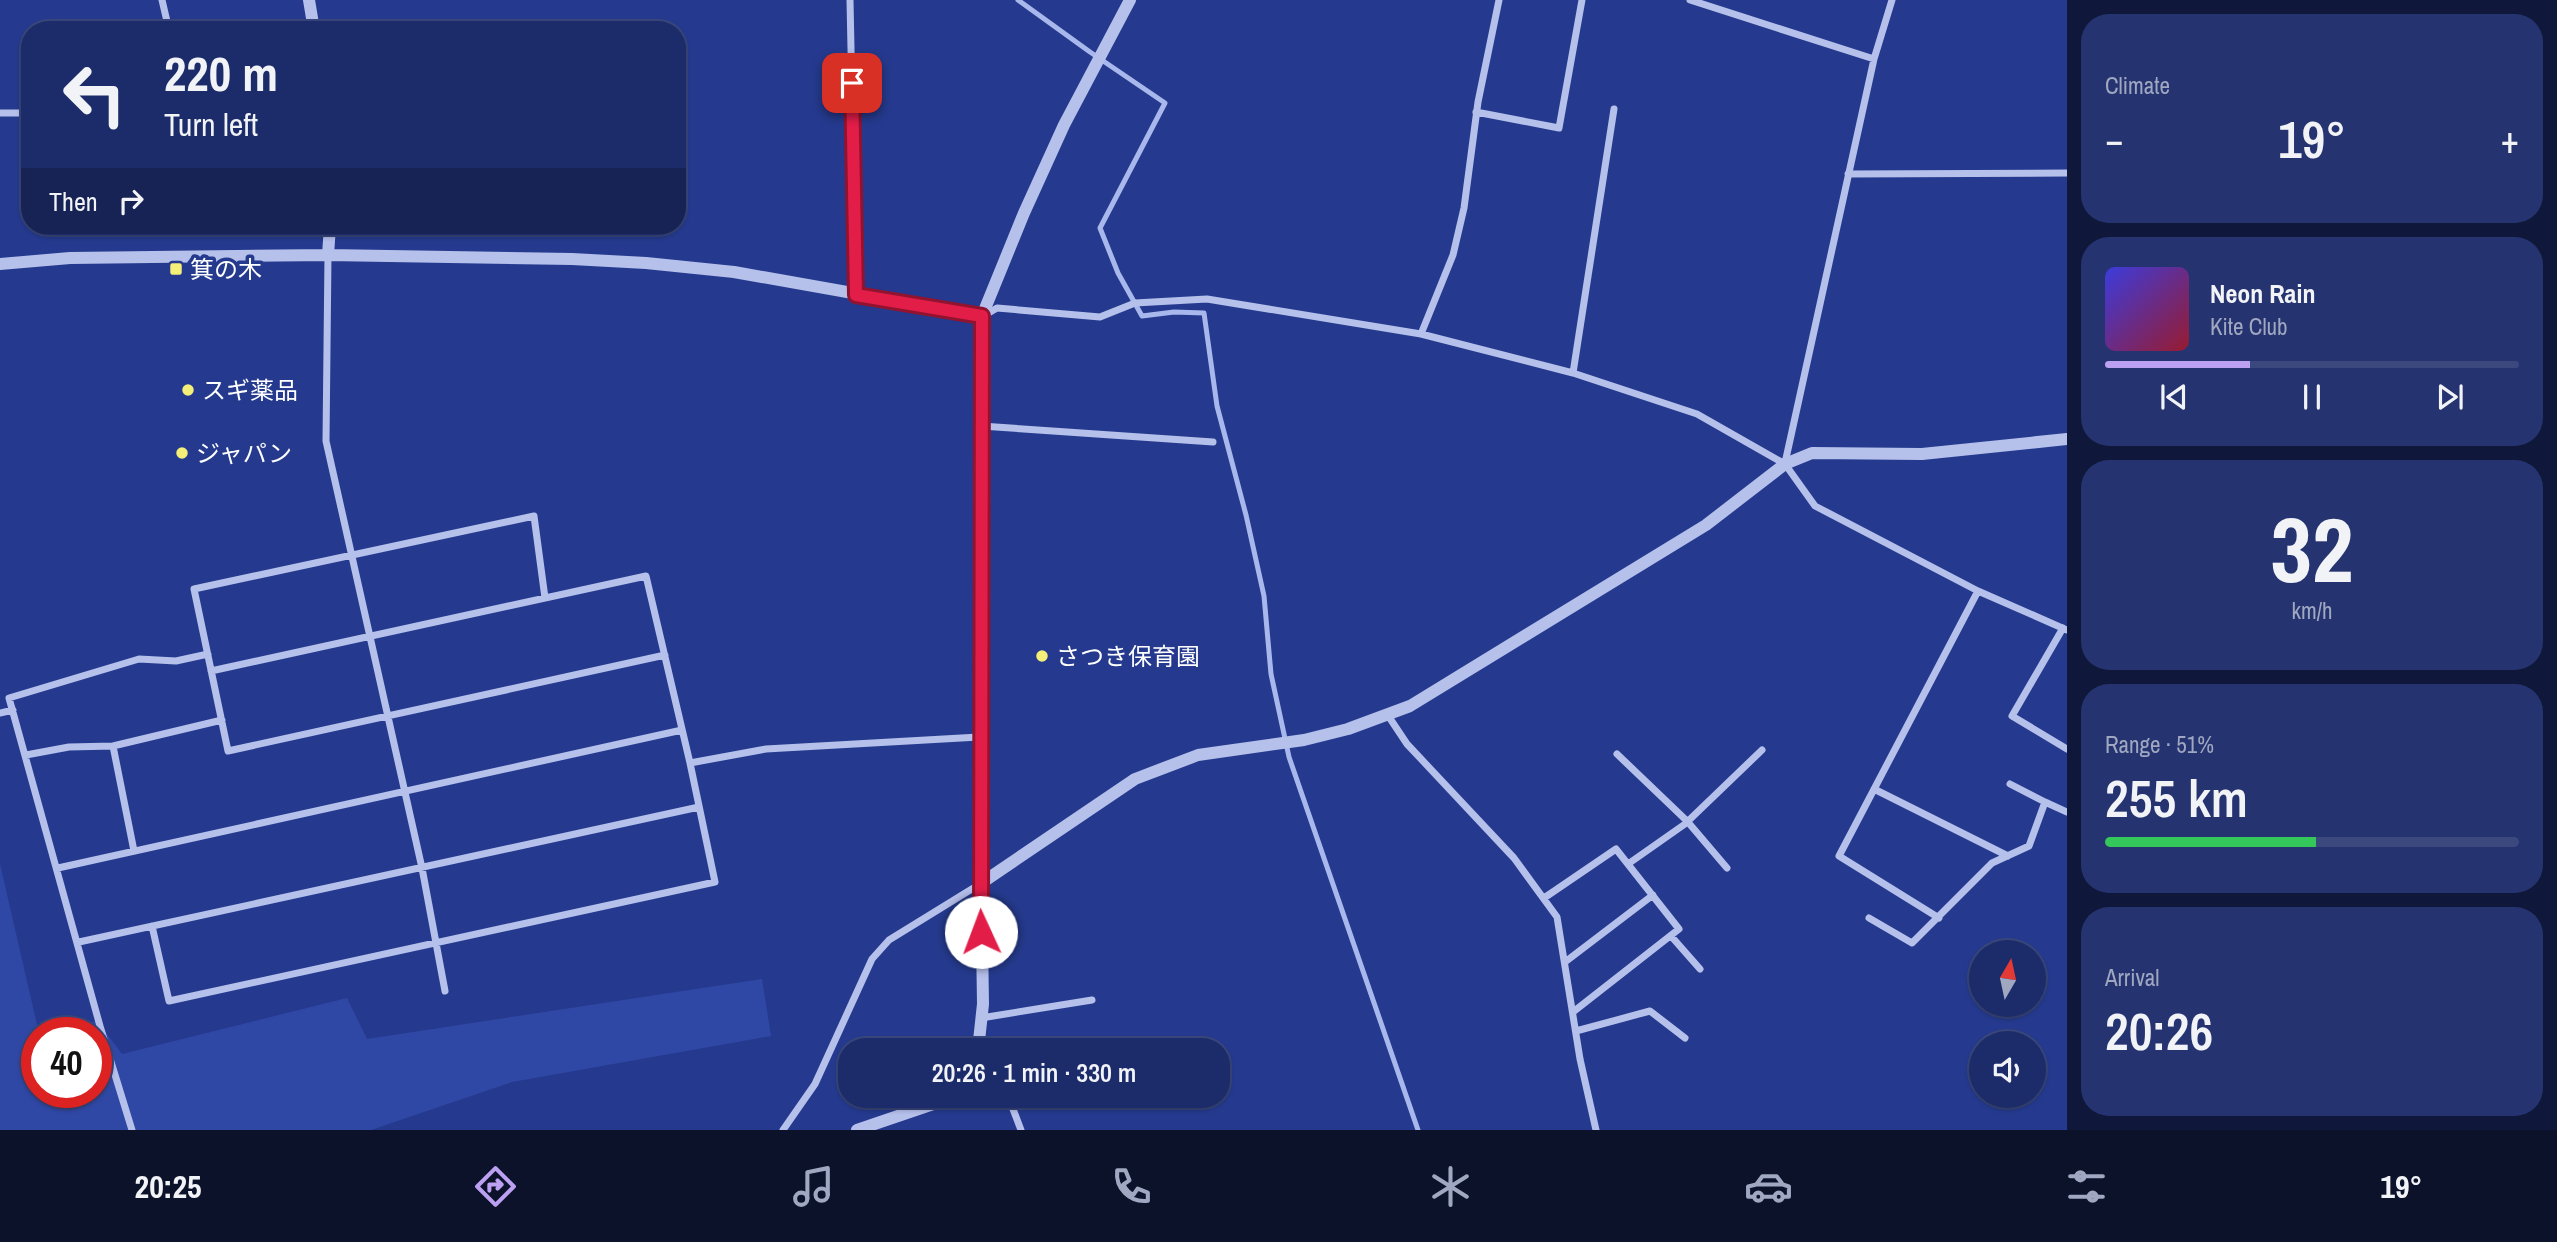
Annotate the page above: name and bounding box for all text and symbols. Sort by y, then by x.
text: 220 m [164,40,278,106]
icon: left [49,49,140,140]
pin [822,53,882,113]
icon: arrive [833,64,871,102]
text: Climate [2105,70,2170,101]
text: Turn left [164,103,258,146]
text: 19° [2278,104,2346,174]
text: − [2105,114,2123,165]
text: + [2501,114,2519,165]
icon: right [112,182,150,220]
text: Then [49,184,98,219]
place label: 箕の木 [190,253,262,285]
marker: 箕の木 [168,261,184,277]
text: Neon Rain [2210,276,2315,311]
text: Kite Club [2210,311,2288,342]
place label: スギ薬品 [202,374,298,406]
icon: previous [2155,378,2193,416]
icon: pause [2293,378,2331,416]
icon: next [2431,378,2469,416]
marker: スギ薬品 [180,382,196,398]
place label: ジャパン [196,437,292,469]
marker: ジャパン [174,445,190,461]
text: 32 [2271,488,2354,610]
text: km/h [2292,595,2332,626]
place label: さつき保育園 [1056,640,1200,672]
marker: さつき保育園 [1034,648,1050,664]
text: Range · 51% [2105,729,2214,760]
text: 255 km [2105,763,2248,833]
position arrow [944,895,1018,969]
north arrow [1969,940,2046,1017]
map controls [1969,940,2046,1108]
text: Arrival [2105,962,2160,993]
text: 20:26 [2105,996,2213,1066]
speed limit sign: 40 [21,1017,112,1108]
button: sound [1969,1031,2046,1108]
text: 20:26 · 1 min · 330 m [932,1055,1136,1090]
icon: directions [471,1162,520,1211]
icon: music [789,1162,838,1211]
icon: phone [1107,1162,1156,1211]
icon: climate [1426,1162,1475,1211]
icon: car [1744,1162,1793,1211]
icon: filters [2062,1162,2111,1211]
text: 20:25 [135,1165,202,1208]
text: 19° [2380,1165,2422,1208]

